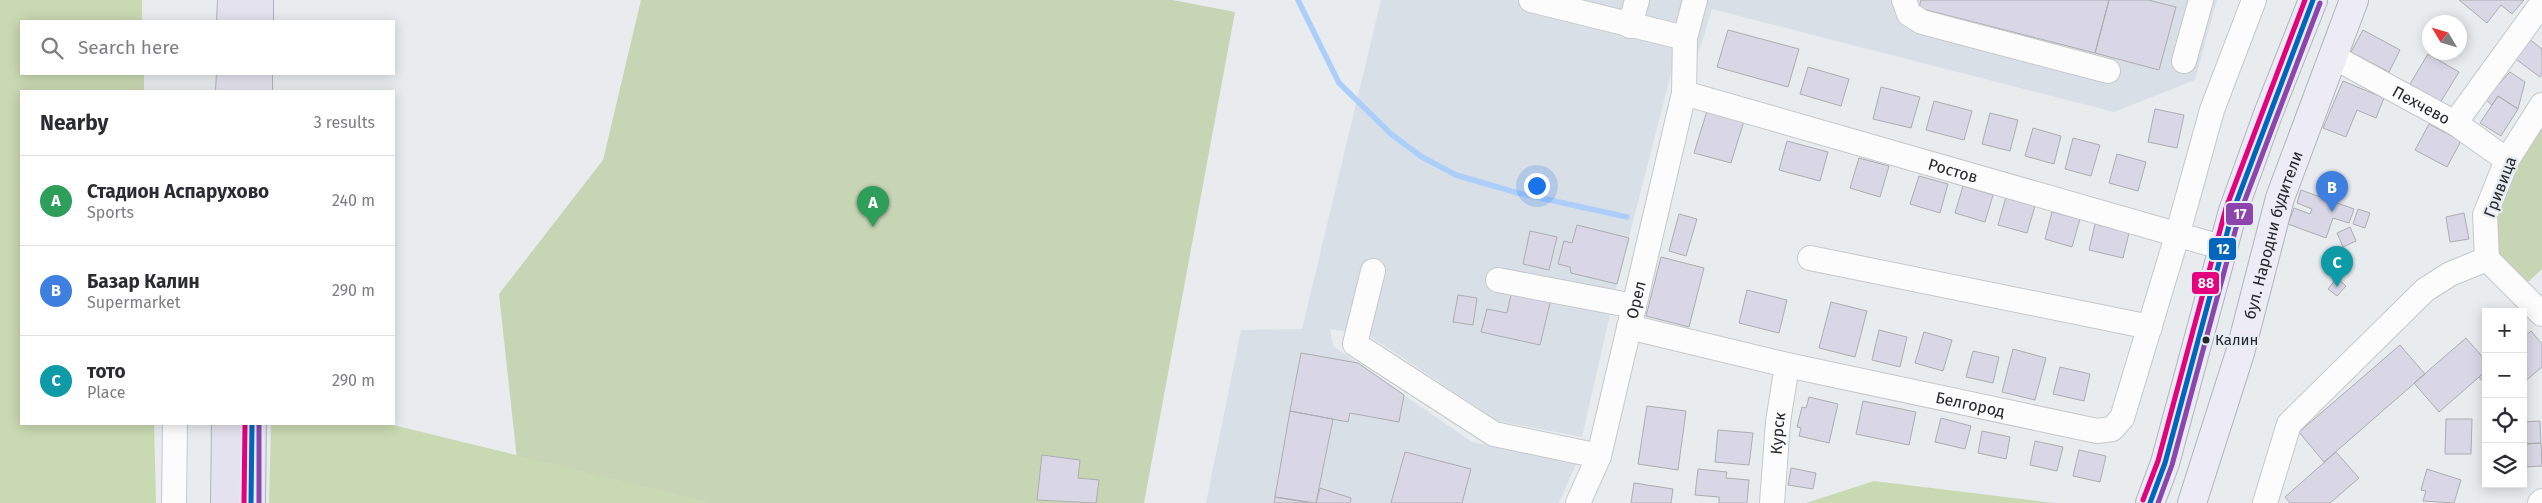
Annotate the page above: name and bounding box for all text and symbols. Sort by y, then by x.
north arrow [2422,15,2467,60]
search box [20,20,395,75]
icon: search [38,34,66,62]
text: Search here [78,36,179,59]
street label: Пехчево [2389,81,2454,128]
text: Nearby [40,110,108,136]
text: 3 results [314,113,375,132]
street label: бул. Народни будители [2240,148,2306,321]
street label: Ростов [1926,154,1980,186]
street label: Гривица [2480,154,2520,220]
pin: B [2316,171,2348,212]
your location [1524,173,1550,199]
text: Стадион Аспарухово [87,180,269,203]
pin: A [857,186,889,227]
text: A [51,191,61,210]
text: 240 m [332,191,375,210]
line badge: 17 [2225,202,2254,226]
text: Sports [87,203,134,222]
text: 17 [2233,206,2247,223]
line badge: 12 [2208,237,2237,261]
text: 12 [2216,241,2230,258]
pin: C [2321,246,2353,287]
text: Базар Калин [87,270,200,293]
line badge: 88 [2191,271,2220,295]
text: 88 [2198,275,2214,292]
street label: Орел [1622,279,1649,321]
text: B [51,281,61,300]
text: 290 m [332,281,375,300]
text: Supermarket [87,293,181,312]
map controls [2482,308,2527,488]
button: + [2482,308,2527,353]
place label: Калин [2215,331,2258,349]
marker: Калин [2201,335,2211,345]
button: − [2482,353,2527,398]
text: тото [87,360,126,383]
text: C [51,371,61,390]
text: 290 m [332,371,375,390]
text: Place [87,383,126,402]
street label: Белгород [1934,387,2007,421]
button: locate [2482,398,2527,443]
street label: Курск [1766,410,1789,455]
button: layers [2482,443,2527,488]

